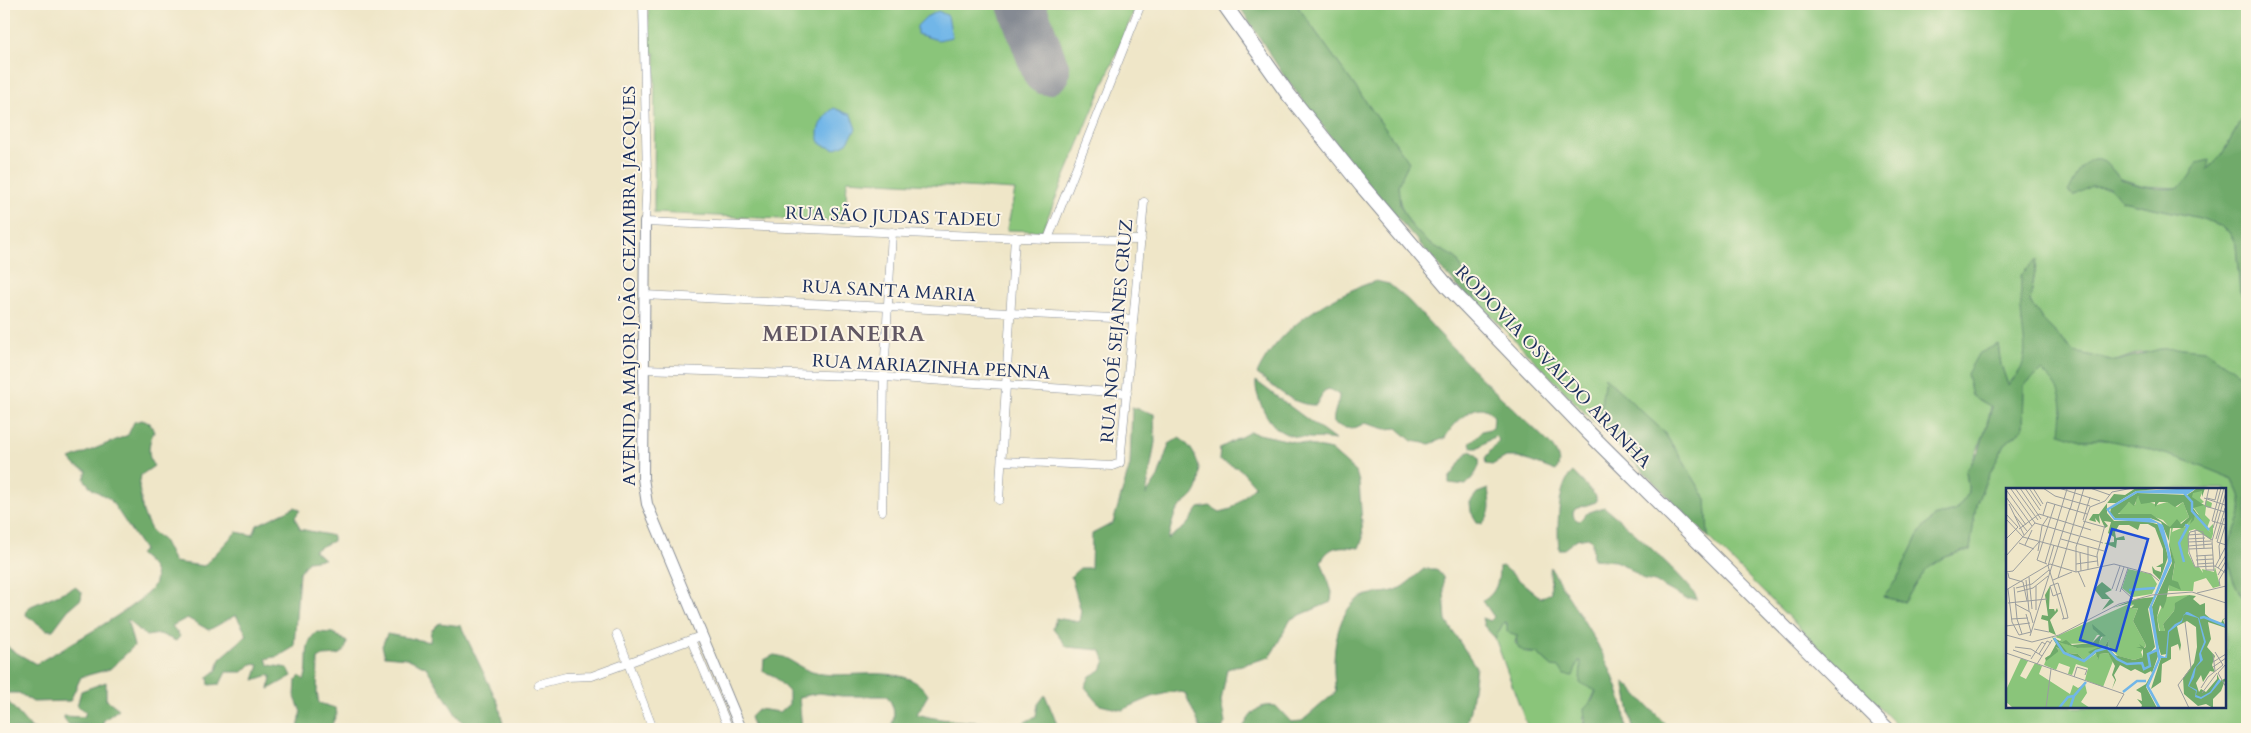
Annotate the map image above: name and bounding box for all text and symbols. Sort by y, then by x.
street label: AVENIDA MAJOR JOÃO CEZIMBRA JACQUES [617,86,642,486]
street label: RUA SÃO JUDAS TADEU [785,201,1001,233]
street label: RUA NOÉ SEJANES CRUZ [1095,218,1139,444]
street label: RODOVIA OSVALDO ARANHA [1449,260,1657,474]
street label: RUA SANTA MARIA [801,274,977,308]
district label: MEDIANEIRA [762,319,926,349]
street label: RUA MARIAZINHA PENNA [811,348,1051,386]
inset map [2006,488,2226,708]

